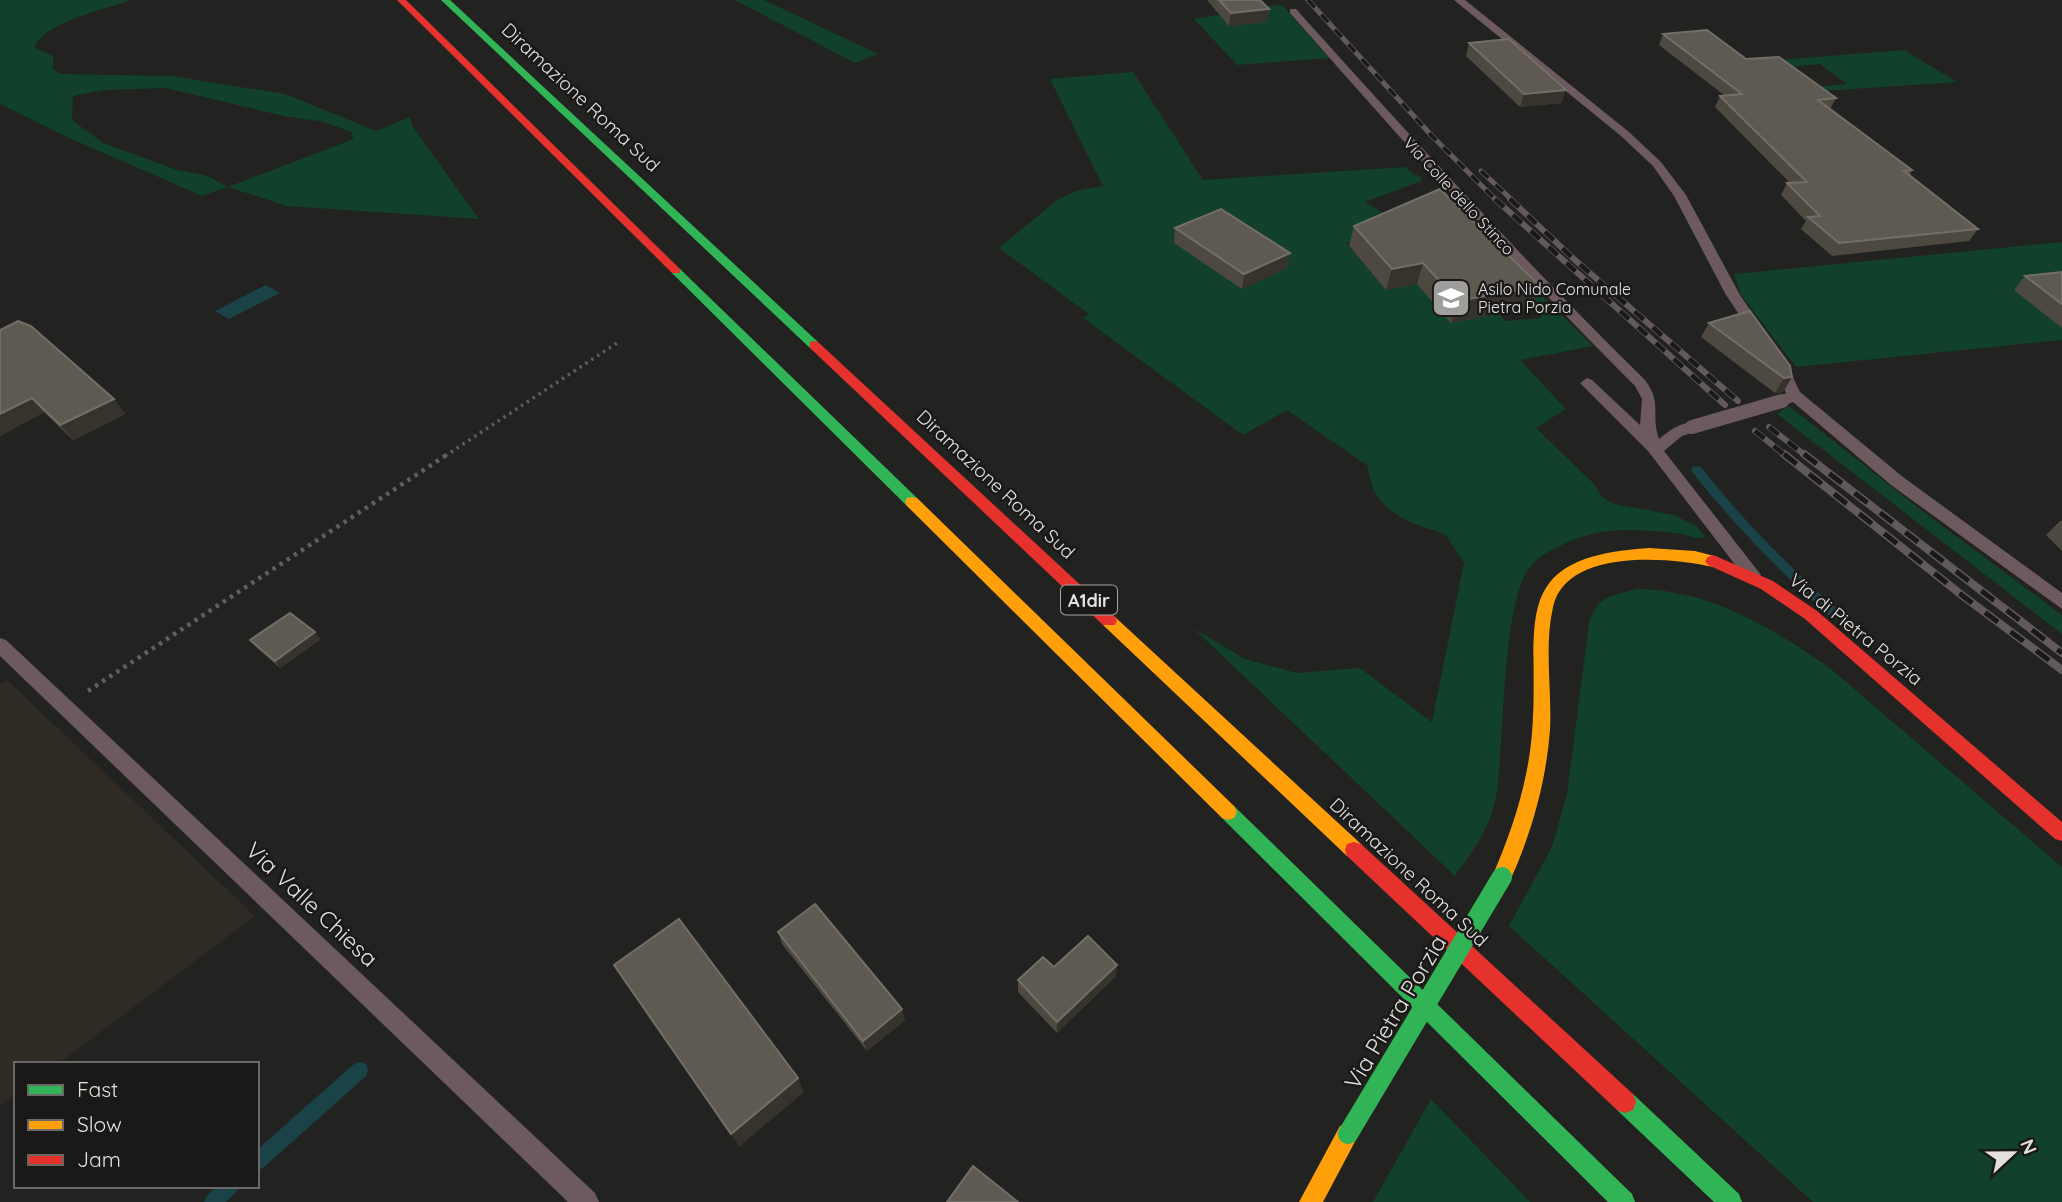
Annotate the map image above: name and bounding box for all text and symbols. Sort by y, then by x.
street label: Diramazione Roma Sud [497,17,665,177]
street label: Via Colle dello Stinco [1399,133,1519,259]
school or university icon: Asilo Nido Comunale Pietra Porzia [1430,277,1472,319]
place label: Asilo Nido Comunale Pietra Porzia [1478,279,1631,317]
street label: Diramazione Roma Sud [912,404,1080,564]
street label: Via di Pietra Porzia [1784,568,1928,690]
road number: A1dir [1061,586,1117,614]
street label: Diramazione Roma Sud [1325,792,1493,952]
street label: Via Valle Chiesa [240,835,384,973]
street label: Via Pietra Porzia [1338,930,1452,1094]
legend [14,1062,259,1188]
text: Fast [77,1076,118,1102]
text: Slow [77,1111,122,1137]
north arrow [1978,1118,2048,1188]
text: N [2015,1136,2043,1158]
text: Jam [77,1146,121,1172]

